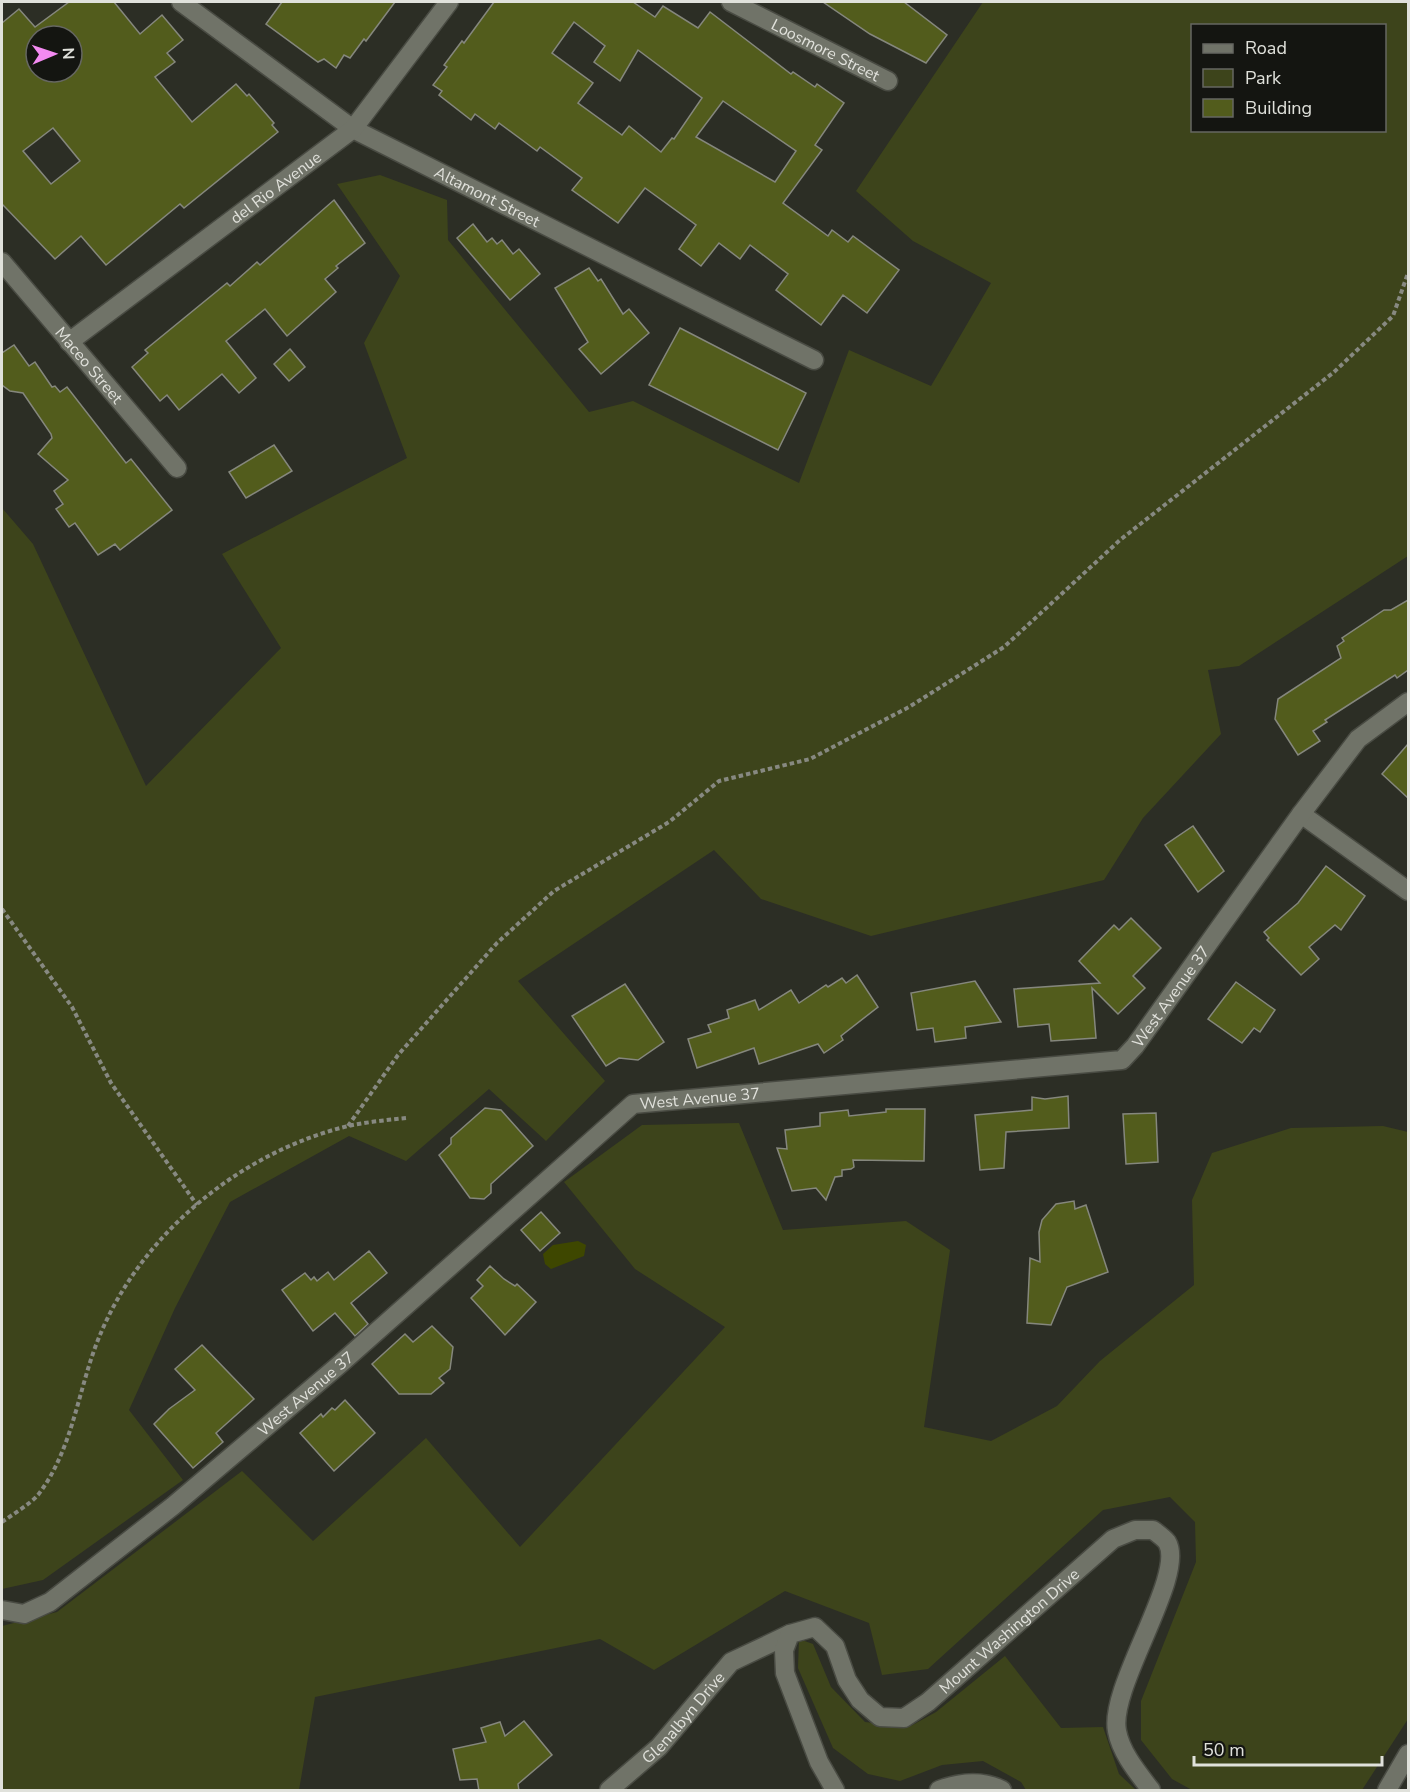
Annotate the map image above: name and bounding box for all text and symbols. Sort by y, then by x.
street label: Loosmore Street [767,14,884,87]
north arrow [24,24,84,84]
legend [1191,24,1386,132]
text: Road [1245,36,1287,60]
text: N [57,47,79,60]
text: Park [1245,66,1282,90]
text: Building [1245,96,1312,120]
street label: del Rio Avenue [226,147,326,229]
street label: Altamont Street [430,161,544,233]
street label: Maceo Street [50,322,128,409]
street label: West Avenue 37 [1127,942,1215,1052]
street label: West Avenue 37 [639,1083,761,1115]
street label: West Avenue 37 [253,1347,359,1441]
street label: Mount Washington Drive [935,1564,1084,1699]
street label: Glenalbyn Drive [637,1667,730,1769]
scale bar [1194,1729,1382,1767]
text: 50 m [1203,1738,1245,1762]

